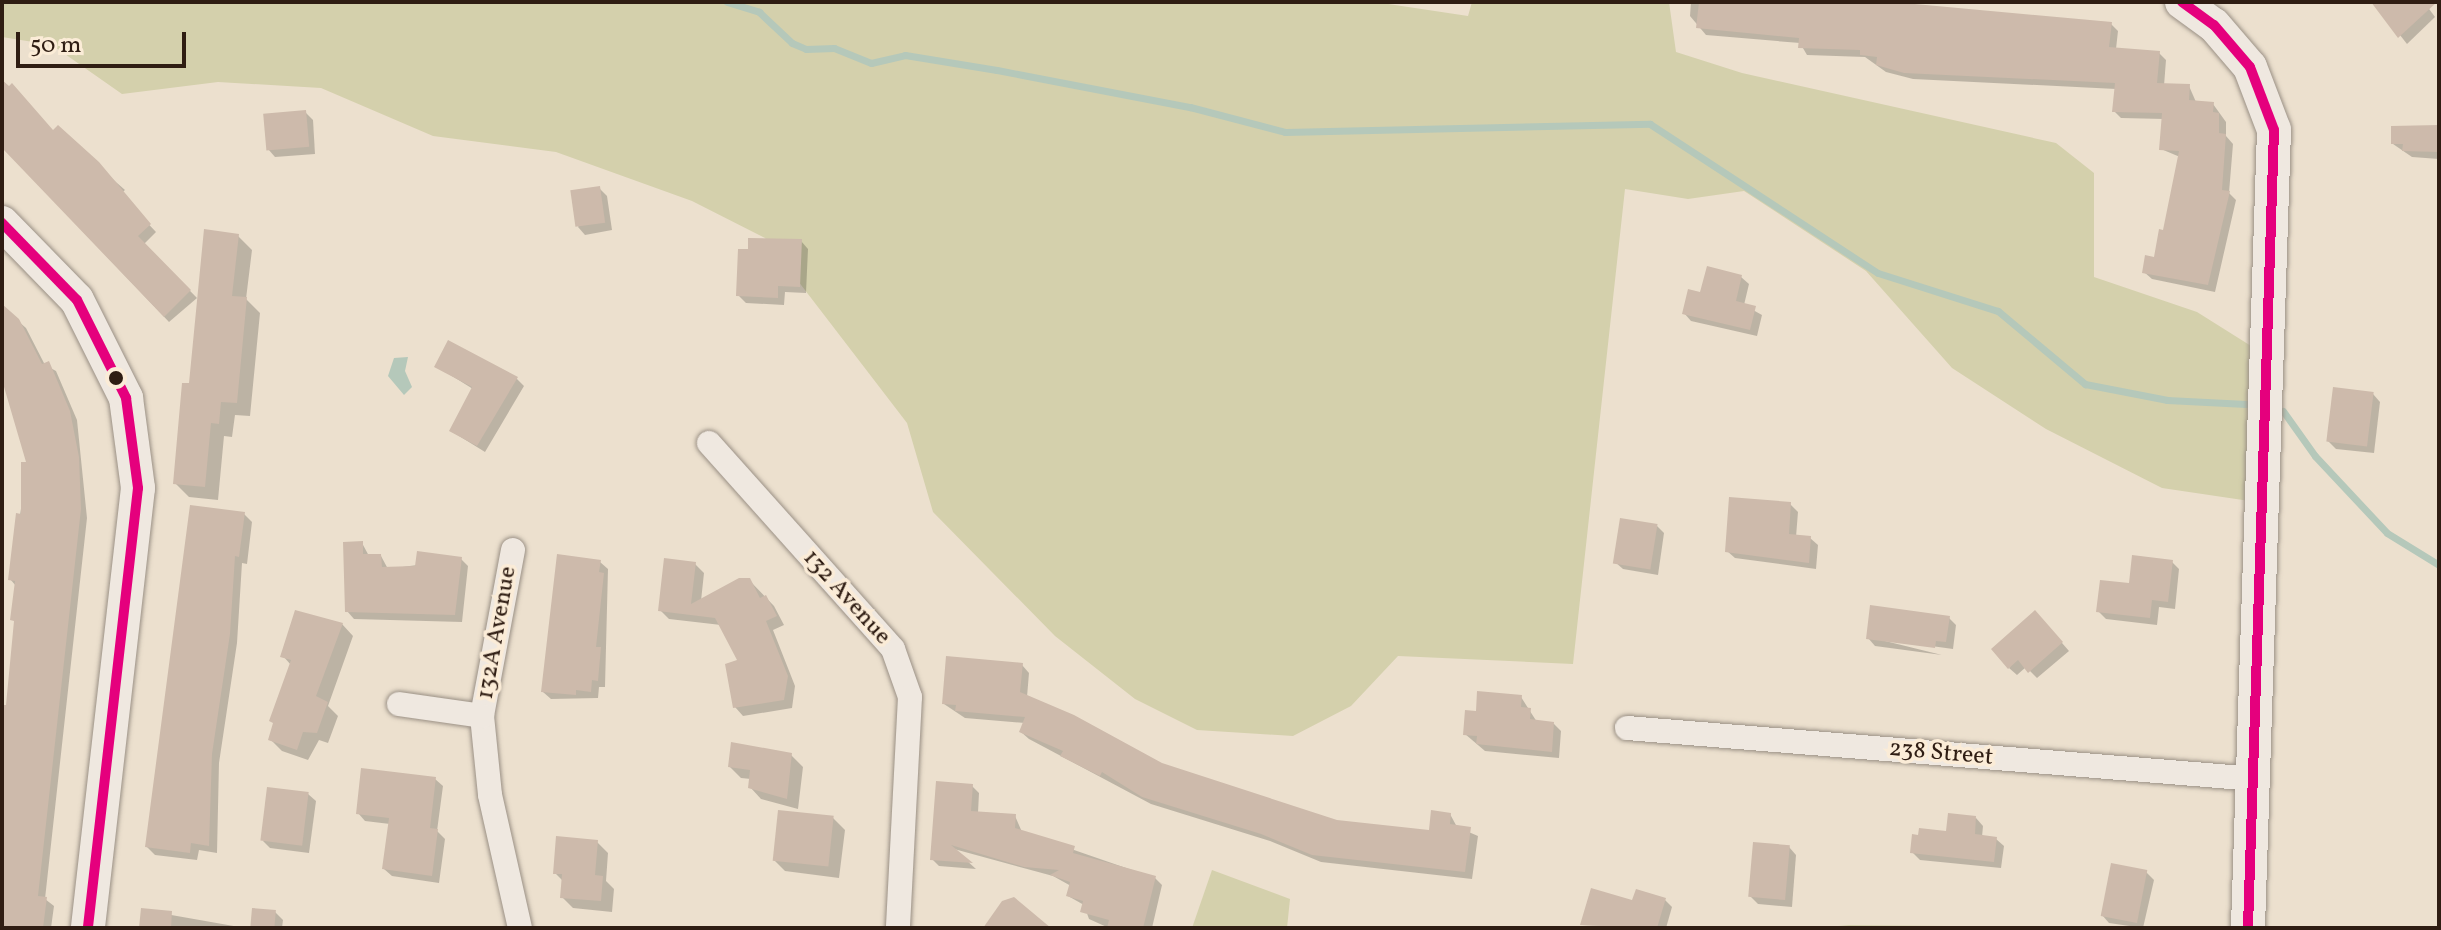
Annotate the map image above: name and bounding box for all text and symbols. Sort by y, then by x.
scale bar [20,16,190,66]
text: 50 m [30,29,82,63]
unlabelled marker [108,370,124,386]
street label: 132 Avenue [796,545,896,651]
street label: 132A Avenue [472,564,524,702]
street label: 238 Street [1888,735,1994,773]

